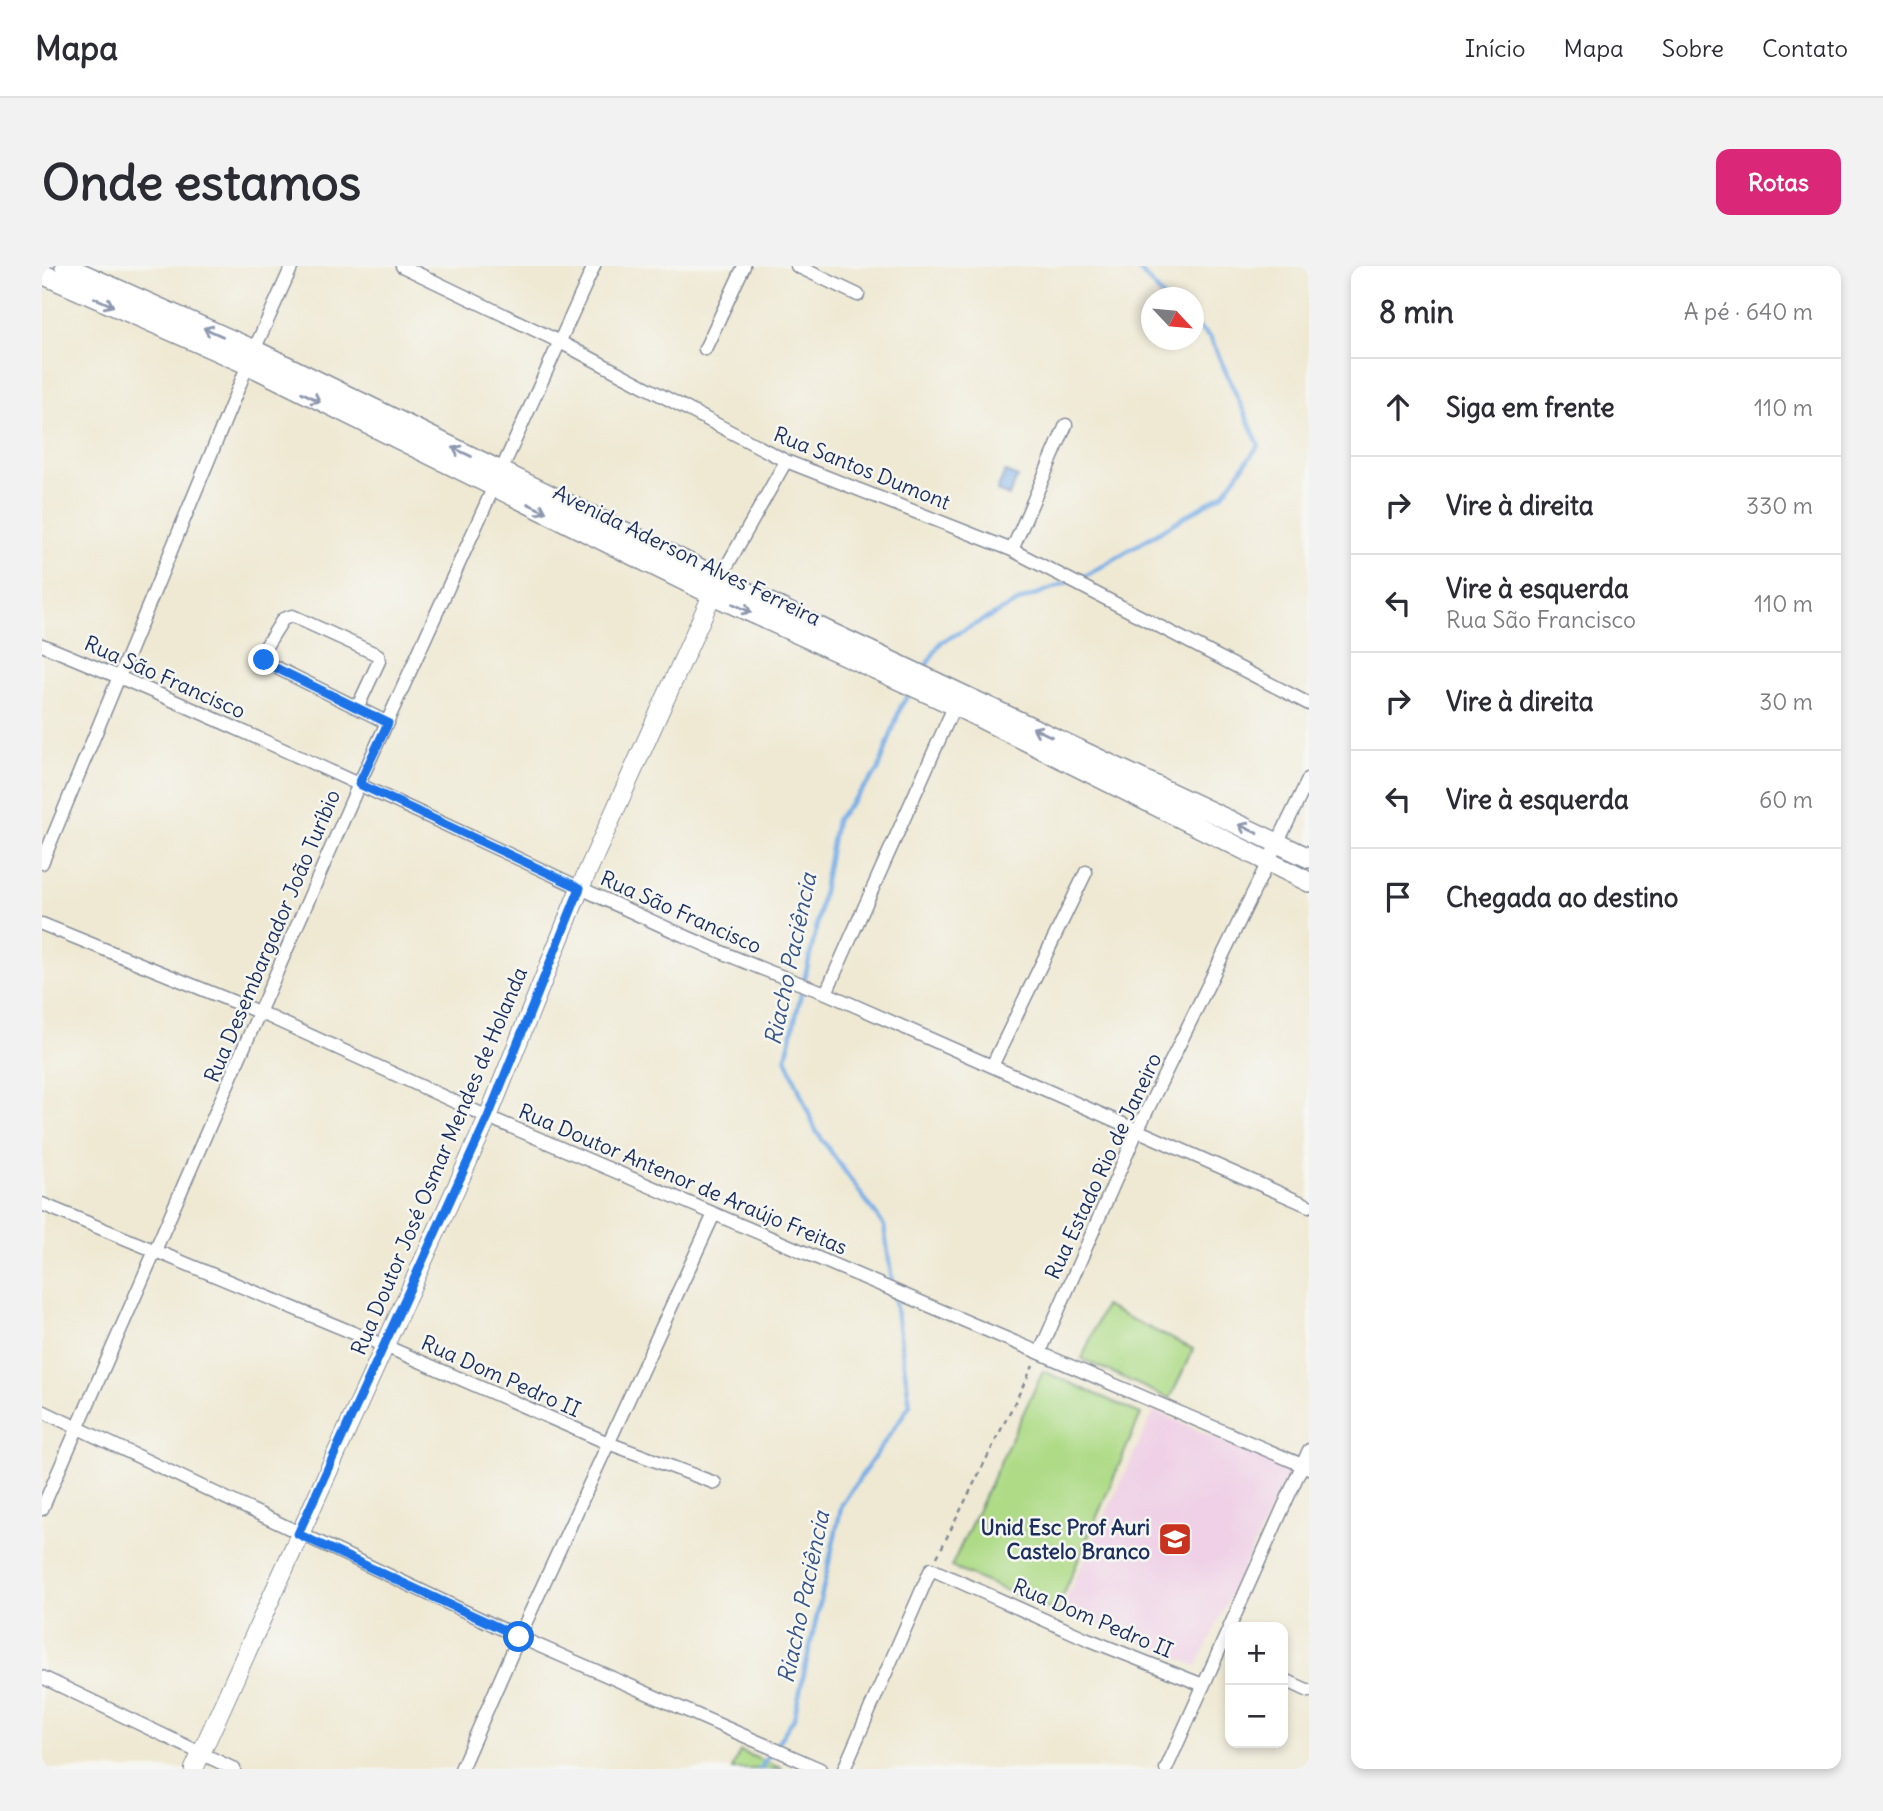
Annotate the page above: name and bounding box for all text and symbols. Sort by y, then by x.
text: Mapa [35,27,118,69]
text: Início [1465,33,1525,63]
text: Mapa [1563,33,1624,63]
text: Sobre [1662,33,1724,63]
text: Contato [1762,33,1848,63]
button: Rotas [1716,149,1841,215]
text: Onde estamos [42,152,361,213]
north arrow [1141,287,1204,350]
text: 8 min [1379,293,1454,331]
one-way arrow [93,296,115,309]
text: A pé · 640 m [1684,297,1813,326]
one-way arrow [203,325,224,338]
icon: ahead [1379,388,1417,426]
one-way arrow [300,390,321,404]
text: Siga em frente [1446,391,1614,424]
text: 110 m [1754,393,1813,422]
street label: Rua Santos Dumont [770,420,954,516]
one-way arrow [452,445,473,458]
street label: Avenida Aderson Alves Ferreira [549,478,825,632]
icon: right [1379,486,1417,524]
text: Vire à direita [1446,489,1594,522]
text: 330 m [1746,491,1813,520]
one-way arrow [526,502,547,515]
text: Vire à esquerda [1446,572,1629,605]
icon: left [1379,584,1417,622]
text: 110 m [1754,589,1813,618]
one-way arrow [730,602,752,615]
text: Rua São Francisco [1446,605,1636,634]
street label: Rua São Francisco [80,629,250,725]
route end [248,644,279,675]
icon: right [1379,682,1417,720]
text: Vire à direita [1446,685,1594,718]
text: 30 m [1759,687,1813,716]
one-way arrow [1032,724,1053,738]
icon: left [1379,780,1417,818]
text: Vire à esquerda [1446,783,1629,816]
text: 60 m [1759,785,1813,814]
street label: Rua Desembargador João Turíbio [198,786,346,1086]
one-way arrow [1238,821,1259,835]
street label: Rua São Francisco [596,864,766,960]
water label: Riacho Paciência [758,869,823,1048]
icon: arrive [1379,878,1417,916]
text: Chegada ao destino [1446,881,1678,914]
street label: Rua Doutor José Osmar Mendes de Holanda [345,963,533,1359]
street label: Rua Estado Rio de Janeiro [1039,1048,1167,1284]
street label: Rua Doutor Antenor de Araújo Freitas [515,1097,851,1261]
street label: Rua Dom Pedro II [417,1329,585,1423]
water label: Riacho Paciência [771,1507,836,1686]
place label: Unid Esc Prof Auri Castelo Branco [980,1514,1150,1565]
school or university icon: Unid Esc Prof Auri Castelo Branco [1156,1520,1194,1558]
street label: Rua Dom Pedro II [1009,1572,1177,1664]
route start [503,1621,534,1652]
map controls [1225,1622,1288,1748]
button: + [1225,1622,1288,1685]
button: − [1225,1685,1288,1748]

